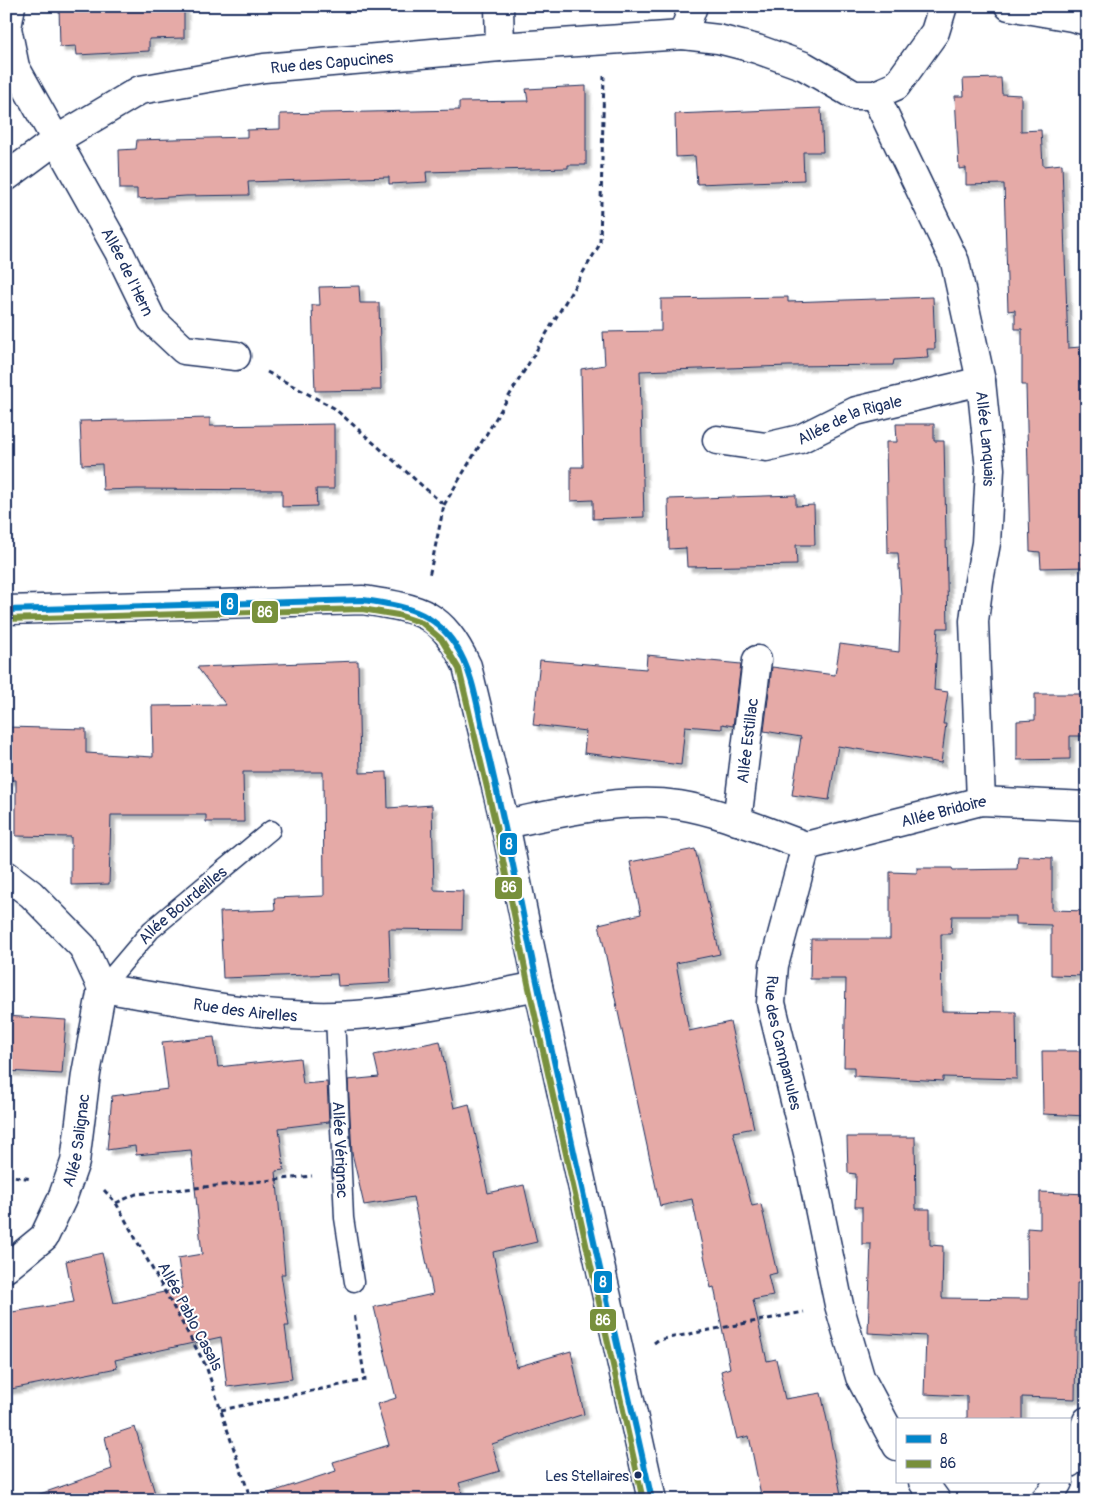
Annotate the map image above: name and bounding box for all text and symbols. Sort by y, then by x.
street label: Rue des Capucines [270,48,394,78]
street label: Allée de l'Hern [96,224,158,320]
street label: Allée Lanquais [971,390,999,487]
street label: Allée de la Rigale [794,391,904,450]
line badge: 8 [220,592,239,616]
text: 8 [226,596,234,613]
line badge: 86 [251,600,279,624]
text: 86 [257,604,273,621]
street label: Allée Estillac [733,697,763,785]
street label: Allée Bridoire [899,792,987,832]
line badge: 8 [499,832,518,856]
text: 8 [505,836,513,853]
street label: Allée Bourdeilles [134,862,231,949]
line badge: 86 [494,876,523,900]
text: 86 [501,879,517,896]
street label: Rue des Campanules [760,975,806,1112]
street label: Rue des Airelles [192,995,298,1026]
street label: Allée Salignac [58,1093,94,1190]
street label: Allée Vérignac [328,1101,352,1199]
street label: Allée Pablo Casals [153,1259,227,1374]
line badge: 8 [593,1270,613,1294]
text: 8 [599,1274,607,1291]
line badge: 86 [589,1308,617,1332]
text: 86 [595,1312,611,1329]
legend [896,1418,1070,1484]
text: 8 [940,1430,948,1449]
text: 86 [940,1454,956,1473]
place label: Les Stellaires [545,1467,629,1486]
marker: Les Stellaires [633,1470,643,1480]

